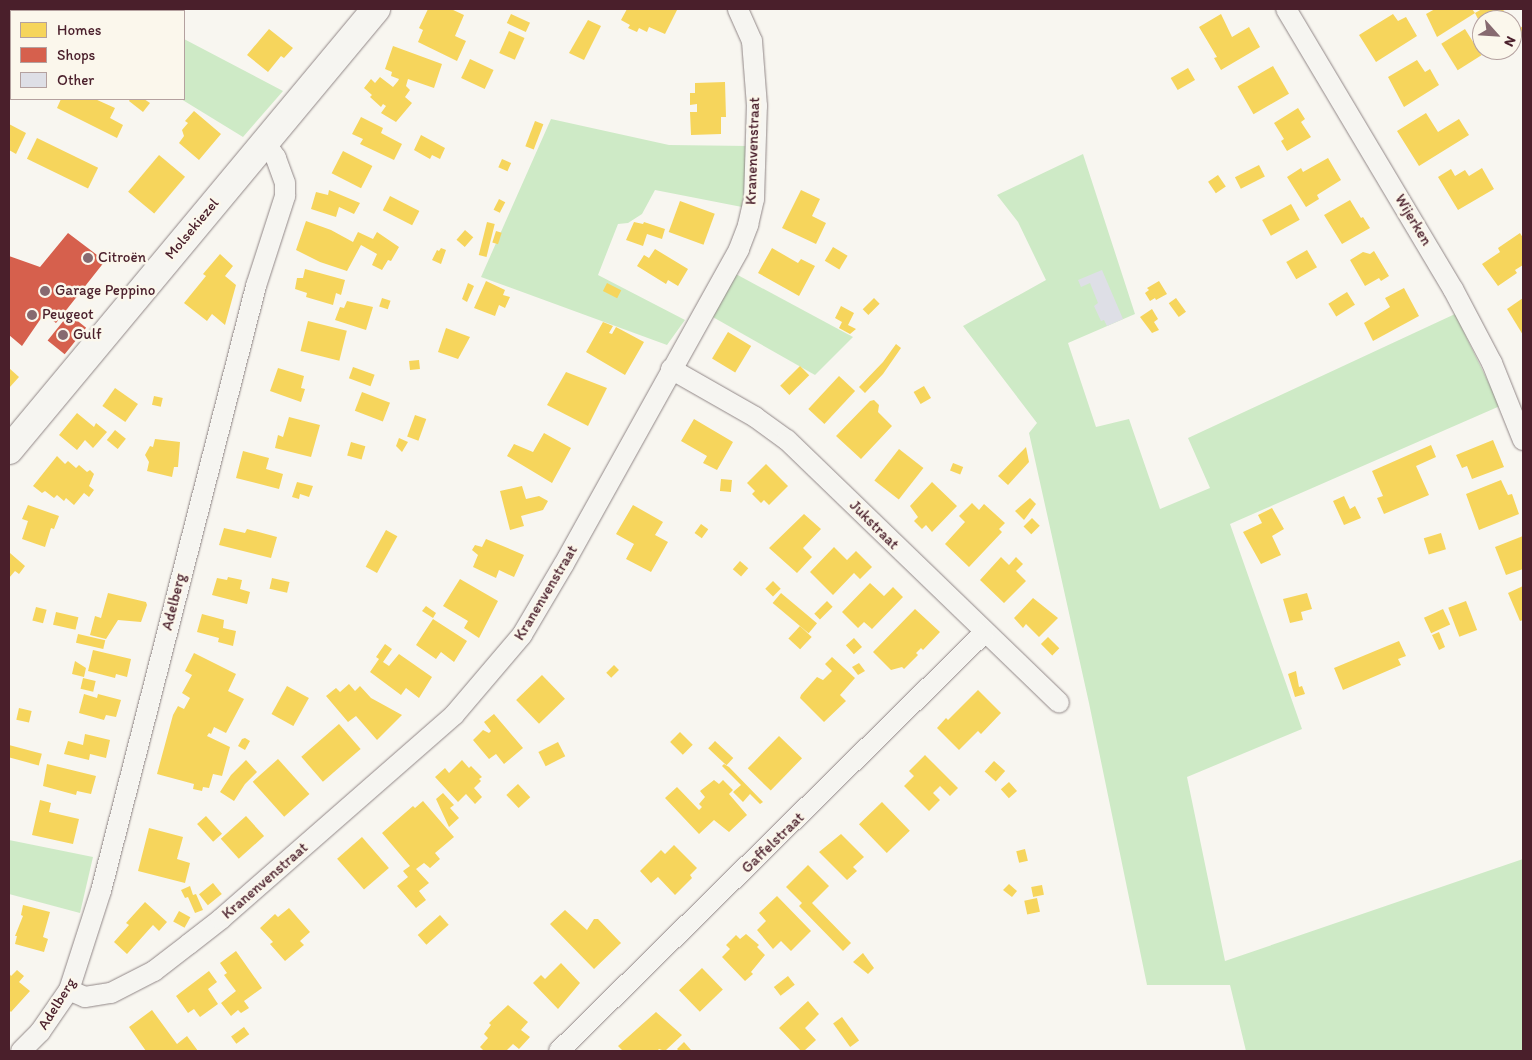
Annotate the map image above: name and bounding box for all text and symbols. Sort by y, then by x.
legend [10,10,185,100]
north arrow [1472,10,1522,60]
text: Homes [57,21,101,39]
text: N [1500,33,1520,49]
text: Shops [57,46,95,64]
text: Other [57,71,94,89]
street label: Kranenvenstraat [742,97,764,205]
street label: Wijerken [1391,191,1435,249]
street label: Molsekiezel [161,195,223,263]
place label: Citroën [98,249,146,267]
marker: Citroën [82,252,94,264]
place label: Garage Peppino [55,282,155,300]
marker: Garage Peppino [39,285,51,297]
place label: Peugeot [42,306,94,324]
marker: Peugeot [26,309,38,321]
place label: Gulf [73,326,102,344]
marker: Gulf [57,329,69,341]
street label: Jukstraat [846,497,902,553]
street label: Kranenvenstraat [511,542,581,644]
street label: Adelberg [158,572,190,632]
street label: Gaffelstraat [738,809,808,877]
street label: Kranenvenstraat [218,839,312,923]
street label: Adelberg [34,975,80,1033]

